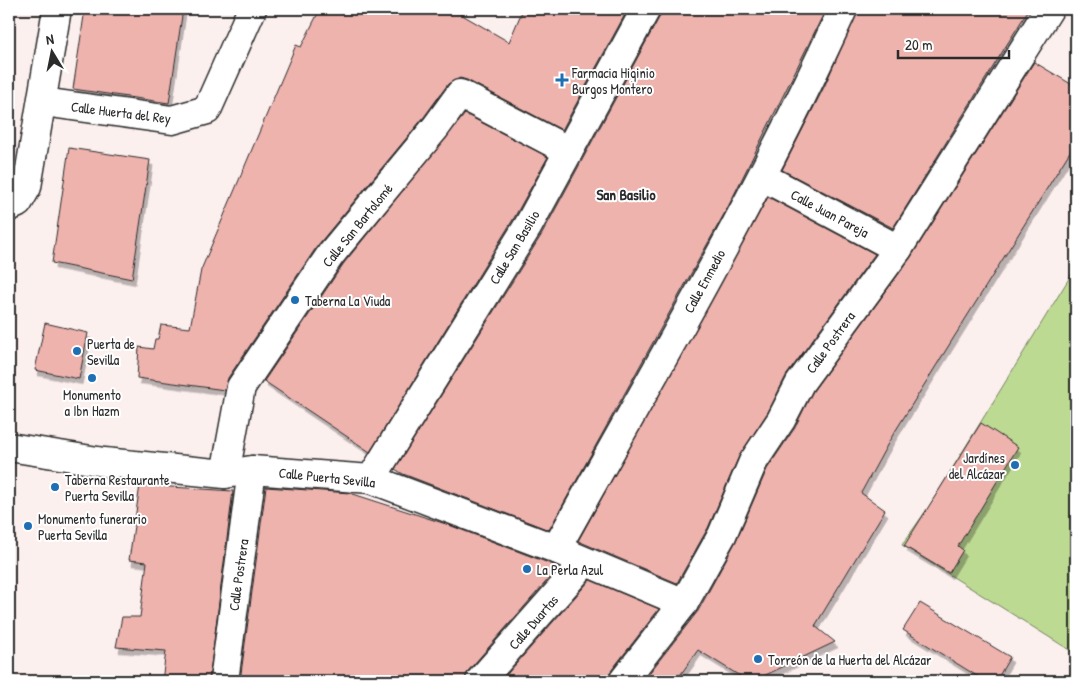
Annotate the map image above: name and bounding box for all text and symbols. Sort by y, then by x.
north arrow [28,28,78,78]
scale bar [898,28,1009,60]
text: N [44,29,56,49]
text: 20 m [905,34,932,55]
place label: Farmacia Higinio Burgos Montero [571,63,655,99]
marker: Farmacia Higinio Burgos Montero [556,74,568,86]
street label: Calle Huerta del Rey [70,96,172,129]
street label: Calle San Bartolomé [317,179,397,271]
district label: San Basilio [596,184,656,205]
street label: Calle Juan Pareja [787,184,873,243]
street label: Calle San Basilio [484,206,544,287]
street label: Calle Enmedio [679,246,729,316]
place label: Taberna La Viuda [305,291,391,310]
marker: Taberna La Viuda [289,294,301,306]
street label: Calle Postrera [801,307,859,377]
place label: Puerta de Sevilla [87,334,135,369]
marker: Puerta de Sevilla [71,345,83,357]
marker: Monumento a Ibn Hazm [86,372,98,384]
place label: Monumento a Ibn Hazm [63,385,121,420]
place label: Jardínes del Alcázar [949,448,1006,483]
marker: Jardínes del Alcázar [1009,459,1021,471]
street label: Calle Puerta Sevilla [278,462,377,492]
place label: Taberna Restaurante Puerta Sevilla [65,470,170,505]
marker: Taberna Restaurante Puerta Sevilla [49,481,61,493]
place label: Monumento funerario Puerta Sevilla [38,509,147,544]
marker: Monumento funerario Puerta Sevilla [22,520,34,532]
street label: Calle Postrera [224,537,253,612]
place label: La Perla Azul [537,560,603,579]
marker: La Perla Azul [521,563,533,575]
street label: Calle Duartas [504,591,562,653]
place label: Torreón de la Huerta del Alcázar [768,650,932,669]
marker: Torreón de la Huerta del Alcázar [752,653,764,665]

